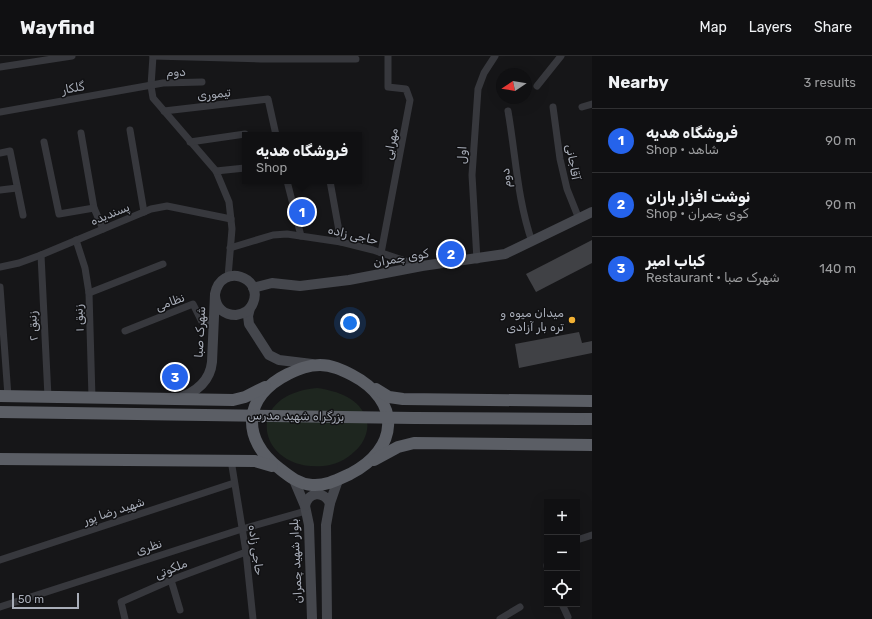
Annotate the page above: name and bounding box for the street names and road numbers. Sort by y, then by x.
street label: دوم [166,65,186,81]
street label: گلکار [59,79,86,98]
street label: تیموری [196,85,232,104]
street label: مهرابی [381,127,402,161]
street label: آقاجانی [562,143,583,182]
street label: اول [455,146,470,164]
street label: دوم [498,167,516,188]
street label: پسندیده [88,200,132,229]
street label: حاجی زاده [326,222,380,249]
street label: کوی چمران [372,246,431,271]
street label: نظامی [153,290,187,315]
street label: زنبق ۱ [71,304,88,332]
street label: شهرک صبا [192,306,209,358]
street label: زنبق ۲ [25,311,42,341]
street label: بزرگراه شهید مدرس [247,408,345,425]
street label: شهید رضا پور [81,495,147,529]
street label: بلوار شهید چمران [287,518,306,604]
street label: حاجی زاده [245,524,266,576]
street label: نظری [134,536,164,559]
street label: ملکوتی [153,556,190,583]

